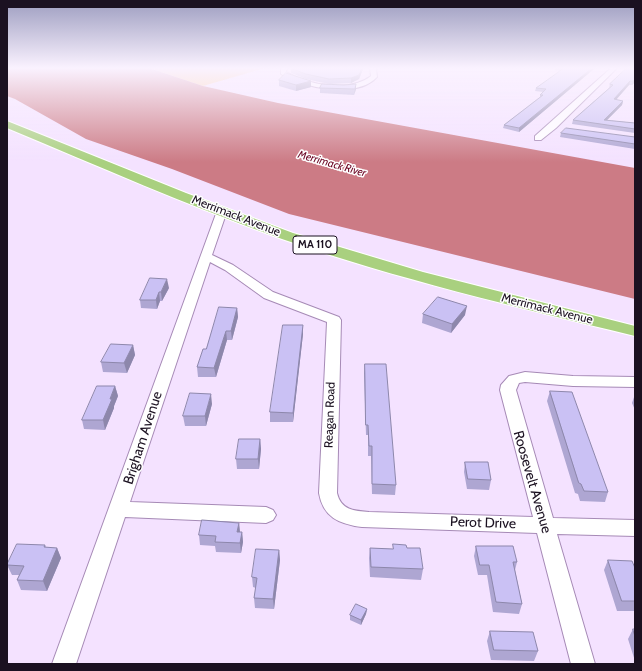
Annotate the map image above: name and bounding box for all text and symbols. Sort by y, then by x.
water label: Merrimack River [296,148,368,180]
street label: Merrimack Avenue [190,192,282,240]
road number: MA 110 [293,236,337,254]
street label: Merrimack Avenue [500,291,594,327]
street label: Reagan Road [322,382,338,448]
street label: Brigham Avenue [120,389,166,487]
street label: Roosevelt Avenue [509,429,555,535]
street label: Perot Drive [450,513,516,533]

